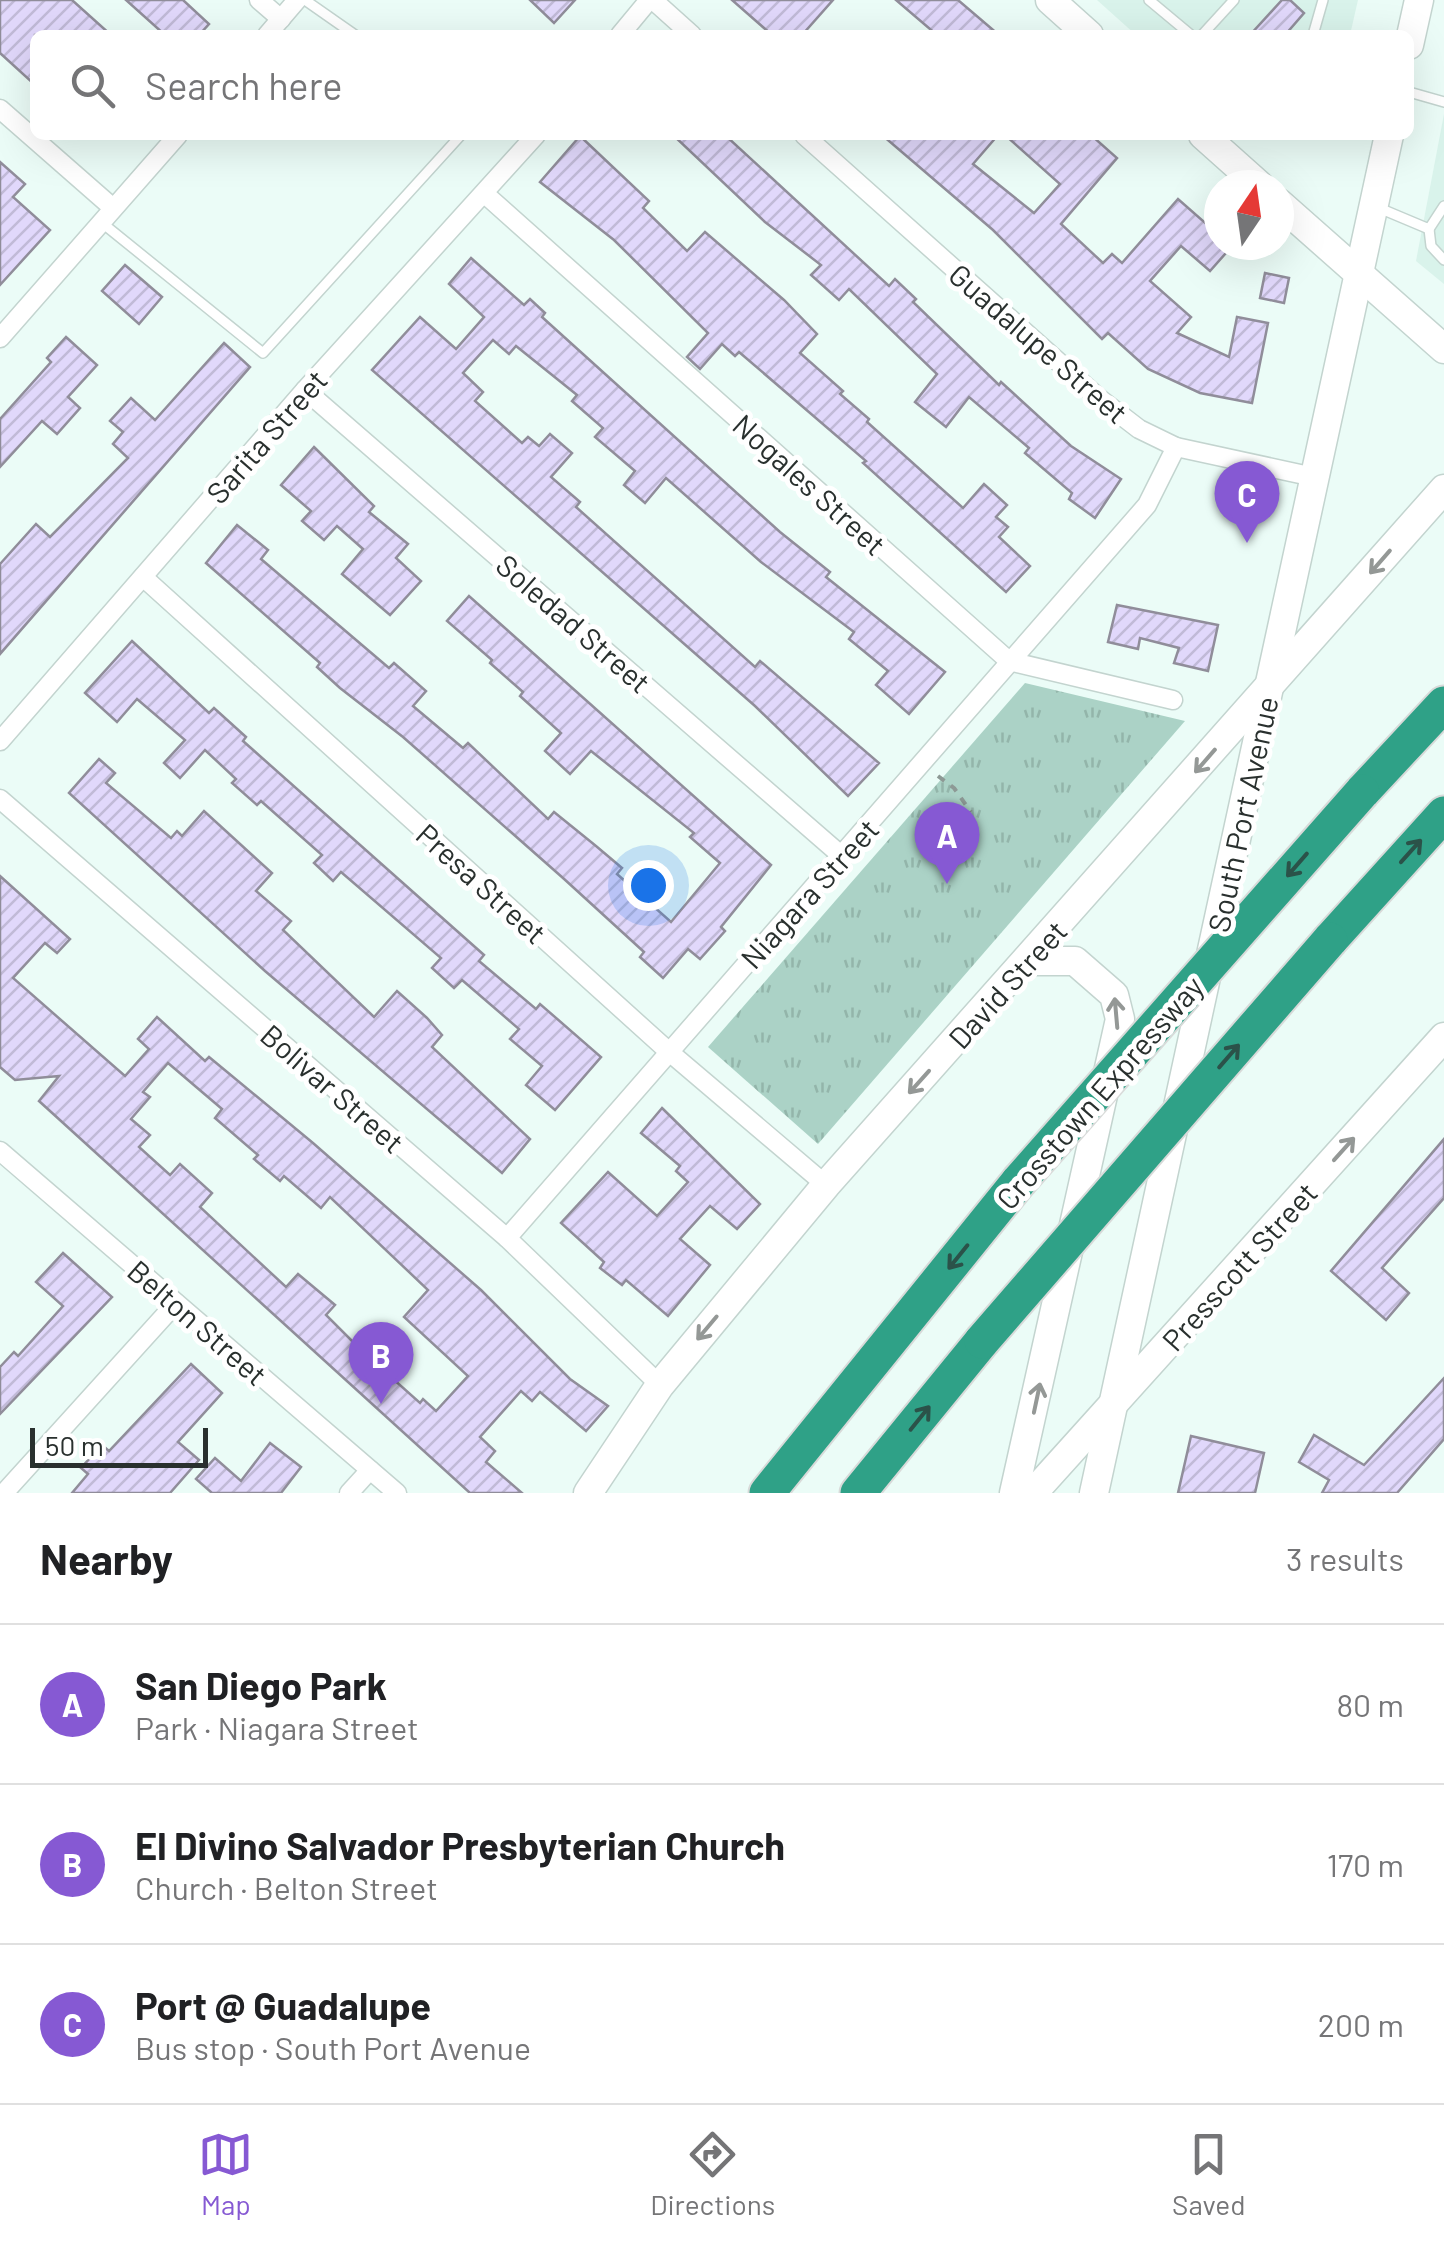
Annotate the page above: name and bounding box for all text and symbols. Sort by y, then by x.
search box [30,30,1414,140]
icon: search [65,58,120,113]
text: Search here [145,62,343,108]
north arrow [1204,170,1294,260]
street label: Guadalupe Street [942,256,1136,430]
street label: Sarita Street [198,362,334,510]
street label: Nogales Street [726,406,894,562]
pin: C [1214,460,1280,543]
street label: Soledad Street [489,546,659,700]
one-way arrow [1368,549,1391,574]
street label: South Port Avenue [1199,693,1285,935]
one-way arrow [1194,748,1217,773]
pin: A [914,802,980,884]
street label: Niagara Street [732,811,886,975]
street label: Presa Street [410,815,554,951]
one-way arrow [1399,839,1422,864]
one-way arrow [1287,852,1309,878]
your location [623,860,674,911]
street label: David Street [940,913,1074,1055]
street label: Crosstown Expressway [988,968,1210,1216]
one-way arrow [1107,997,1126,1029]
street label: Bolivar Street [254,1016,412,1160]
one-way arrow [1218,1044,1241,1069]
one-way arrow [908,1069,931,1094]
one-way arrow [1333,1137,1356,1162]
street label: Presscott Street [1154,1174,1324,1358]
one-way arrow [947,1244,969,1270]
street label: Belton Street [121,1252,275,1392]
one-way arrow [696,1315,718,1341]
pin: B [348,1322,414,1404]
one-way arrow [1029,1383,1047,1415]
one-way arrow [909,1405,931,1431]
scale bar [30,1423,208,1468]
text: 50 m [45,1428,104,1462]
text: Nearby [40,1533,173,1583]
text: 3 results [1286,1539,1404,1577]
text: San Diego Park [135,1662,387,1708]
text: A [62,1685,83,1723]
text: 80 m [1336,1685,1404,1723]
text: Park · Niagara Street [135,1708,419,1746]
text: El Divino Salvador Presbyterian Church [135,1822,785,1868]
text: B [63,1845,82,1883]
text: 170 m [1327,1845,1404,1883]
text: Church · Belton Street [135,1868,438,1906]
text: Port @ Guadalupe [135,1982,431,2028]
text: C [63,2005,82,2043]
text: 200 m [1318,2005,1404,2043]
text: Bus stop · South Port Avenue [135,2028,531,2066]
tab: Map [198,2127,253,2221]
tab: Directions [650,2127,775,2221]
tab: Saved [1172,2127,1246,2221]

